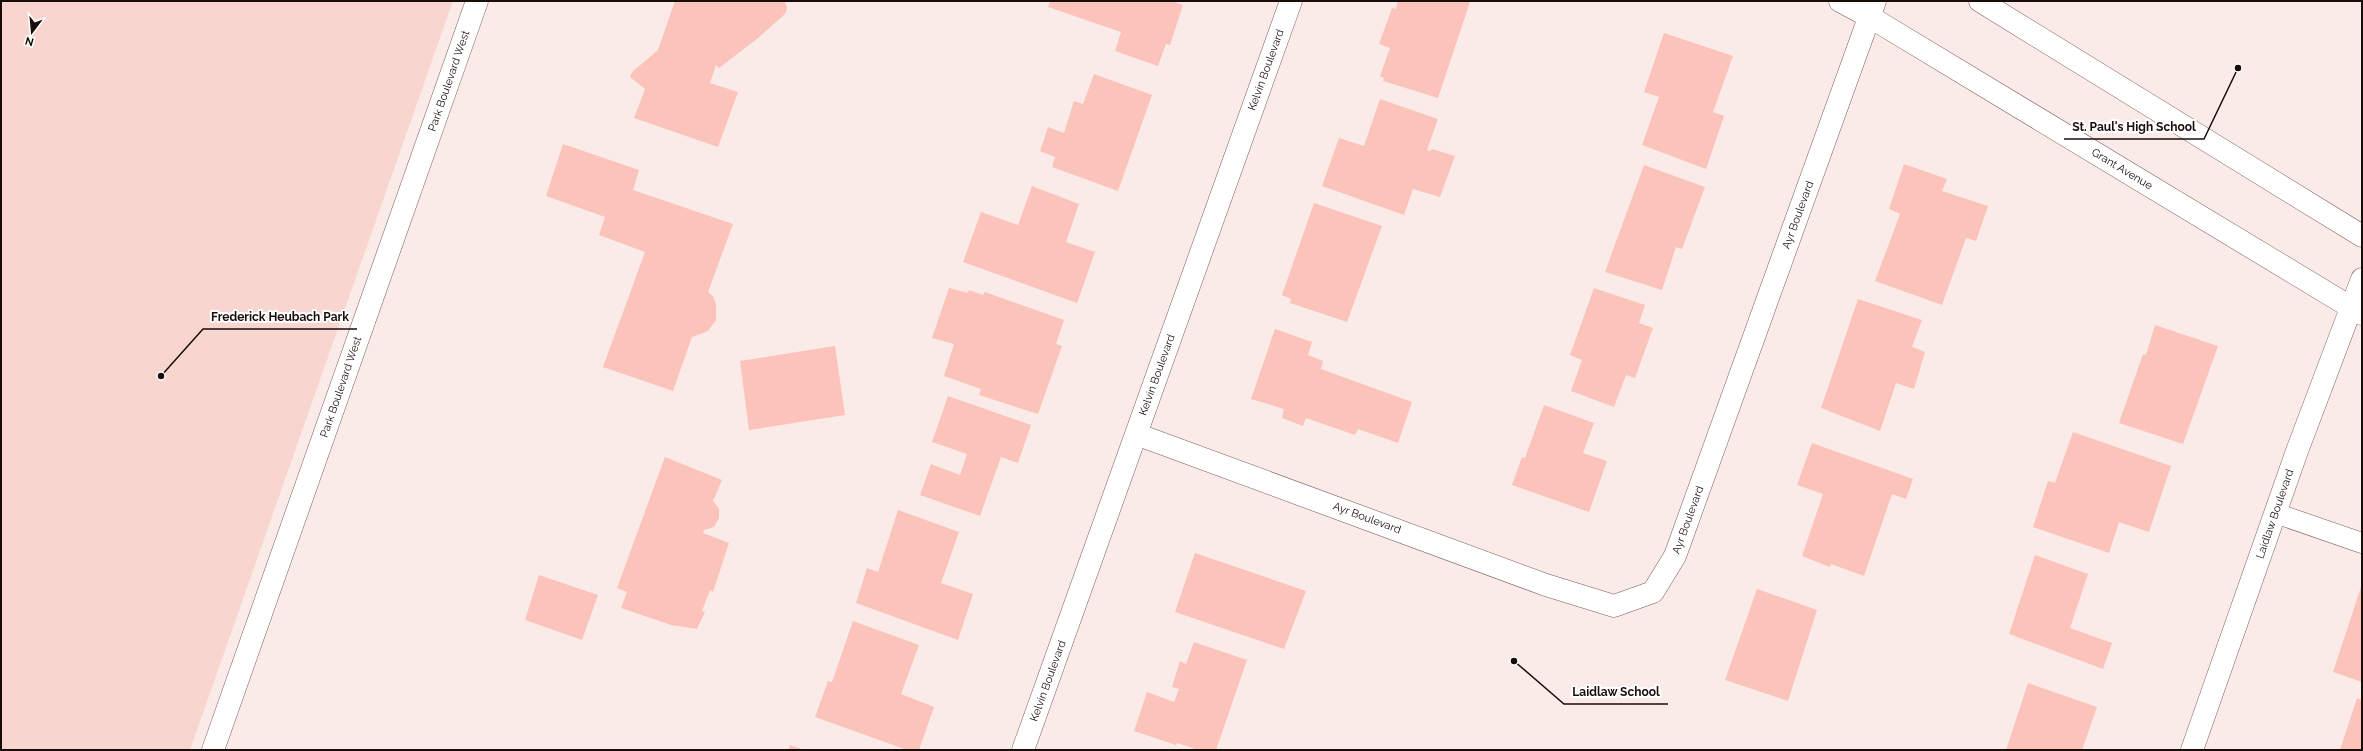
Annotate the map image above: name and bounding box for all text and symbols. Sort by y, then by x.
north arrow [12,12,52,52]
street label: Kelvin Boulevard [1245,27,1287,112]
street label: Park Boulevard West [426,29,472,133]
text: N [24,34,35,49]
callout: St. Paul's High School [2064,115,2204,139]
text: St. Paul's High School [2072,120,2196,134]
street label: Grant Avenue [2089,146,2155,193]
street label: Ayr Boulevard [1780,179,1816,251]
callout: Frederick Heubach Park [203,305,357,329]
text: Frederick Heubach Park [211,310,349,324]
street label: Kelvin Boulevard [1136,332,1178,417]
street label: Park Boulevard West [318,335,364,439]
street label: Laidlaw Boulevard [2254,467,2296,560]
street label: Ayr Boulevard [1670,484,1706,556]
street label: Ayr Boulevard [1331,500,1403,536]
street label: Kelvin Boulevard [1027,638,1069,723]
callout: Laidlaw School [1564,680,1668,704]
text: Laidlaw School [1572,685,1660,699]

